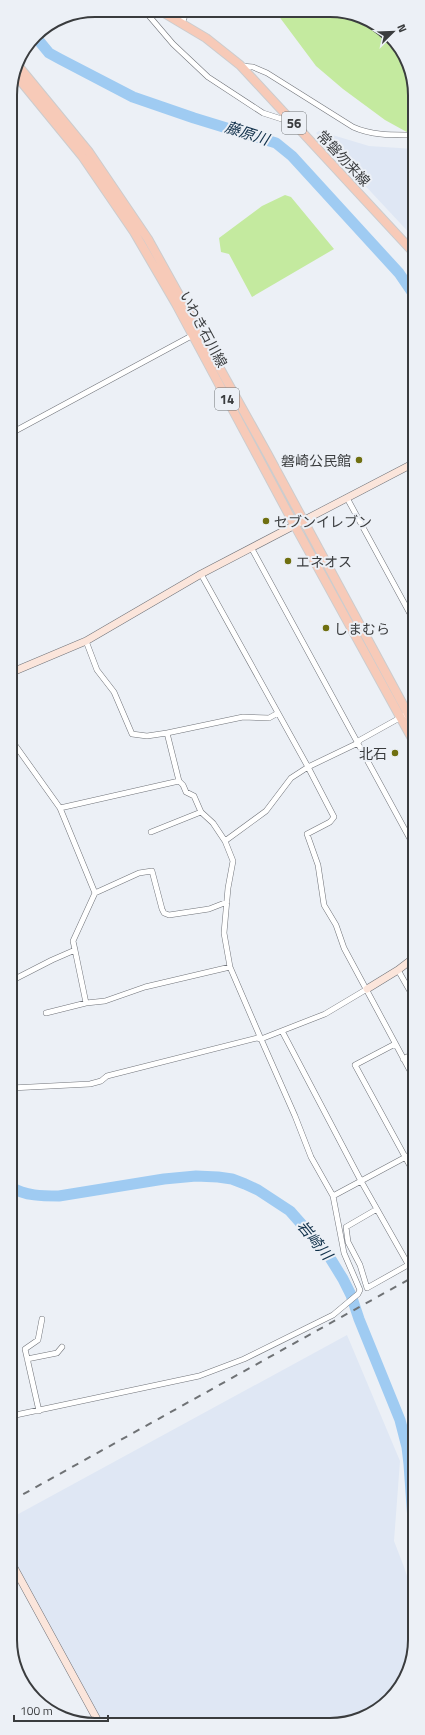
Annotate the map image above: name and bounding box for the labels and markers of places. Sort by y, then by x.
place label: 磐崎公民館 [281,450,351,471]
marker: 磐崎公民館 [354,455,364,465]
place label: セブンイレブン [274,511,372,532]
marker: セブンイレブン [261,516,271,526]
place label: エネオス [296,551,352,572]
marker: エネオス [283,556,293,566]
place label: しまむら [334,618,390,639]
marker: しまむら [321,623,331,633]
place label: 北石 [359,743,387,764]
marker: 北石 [390,748,400,758]

